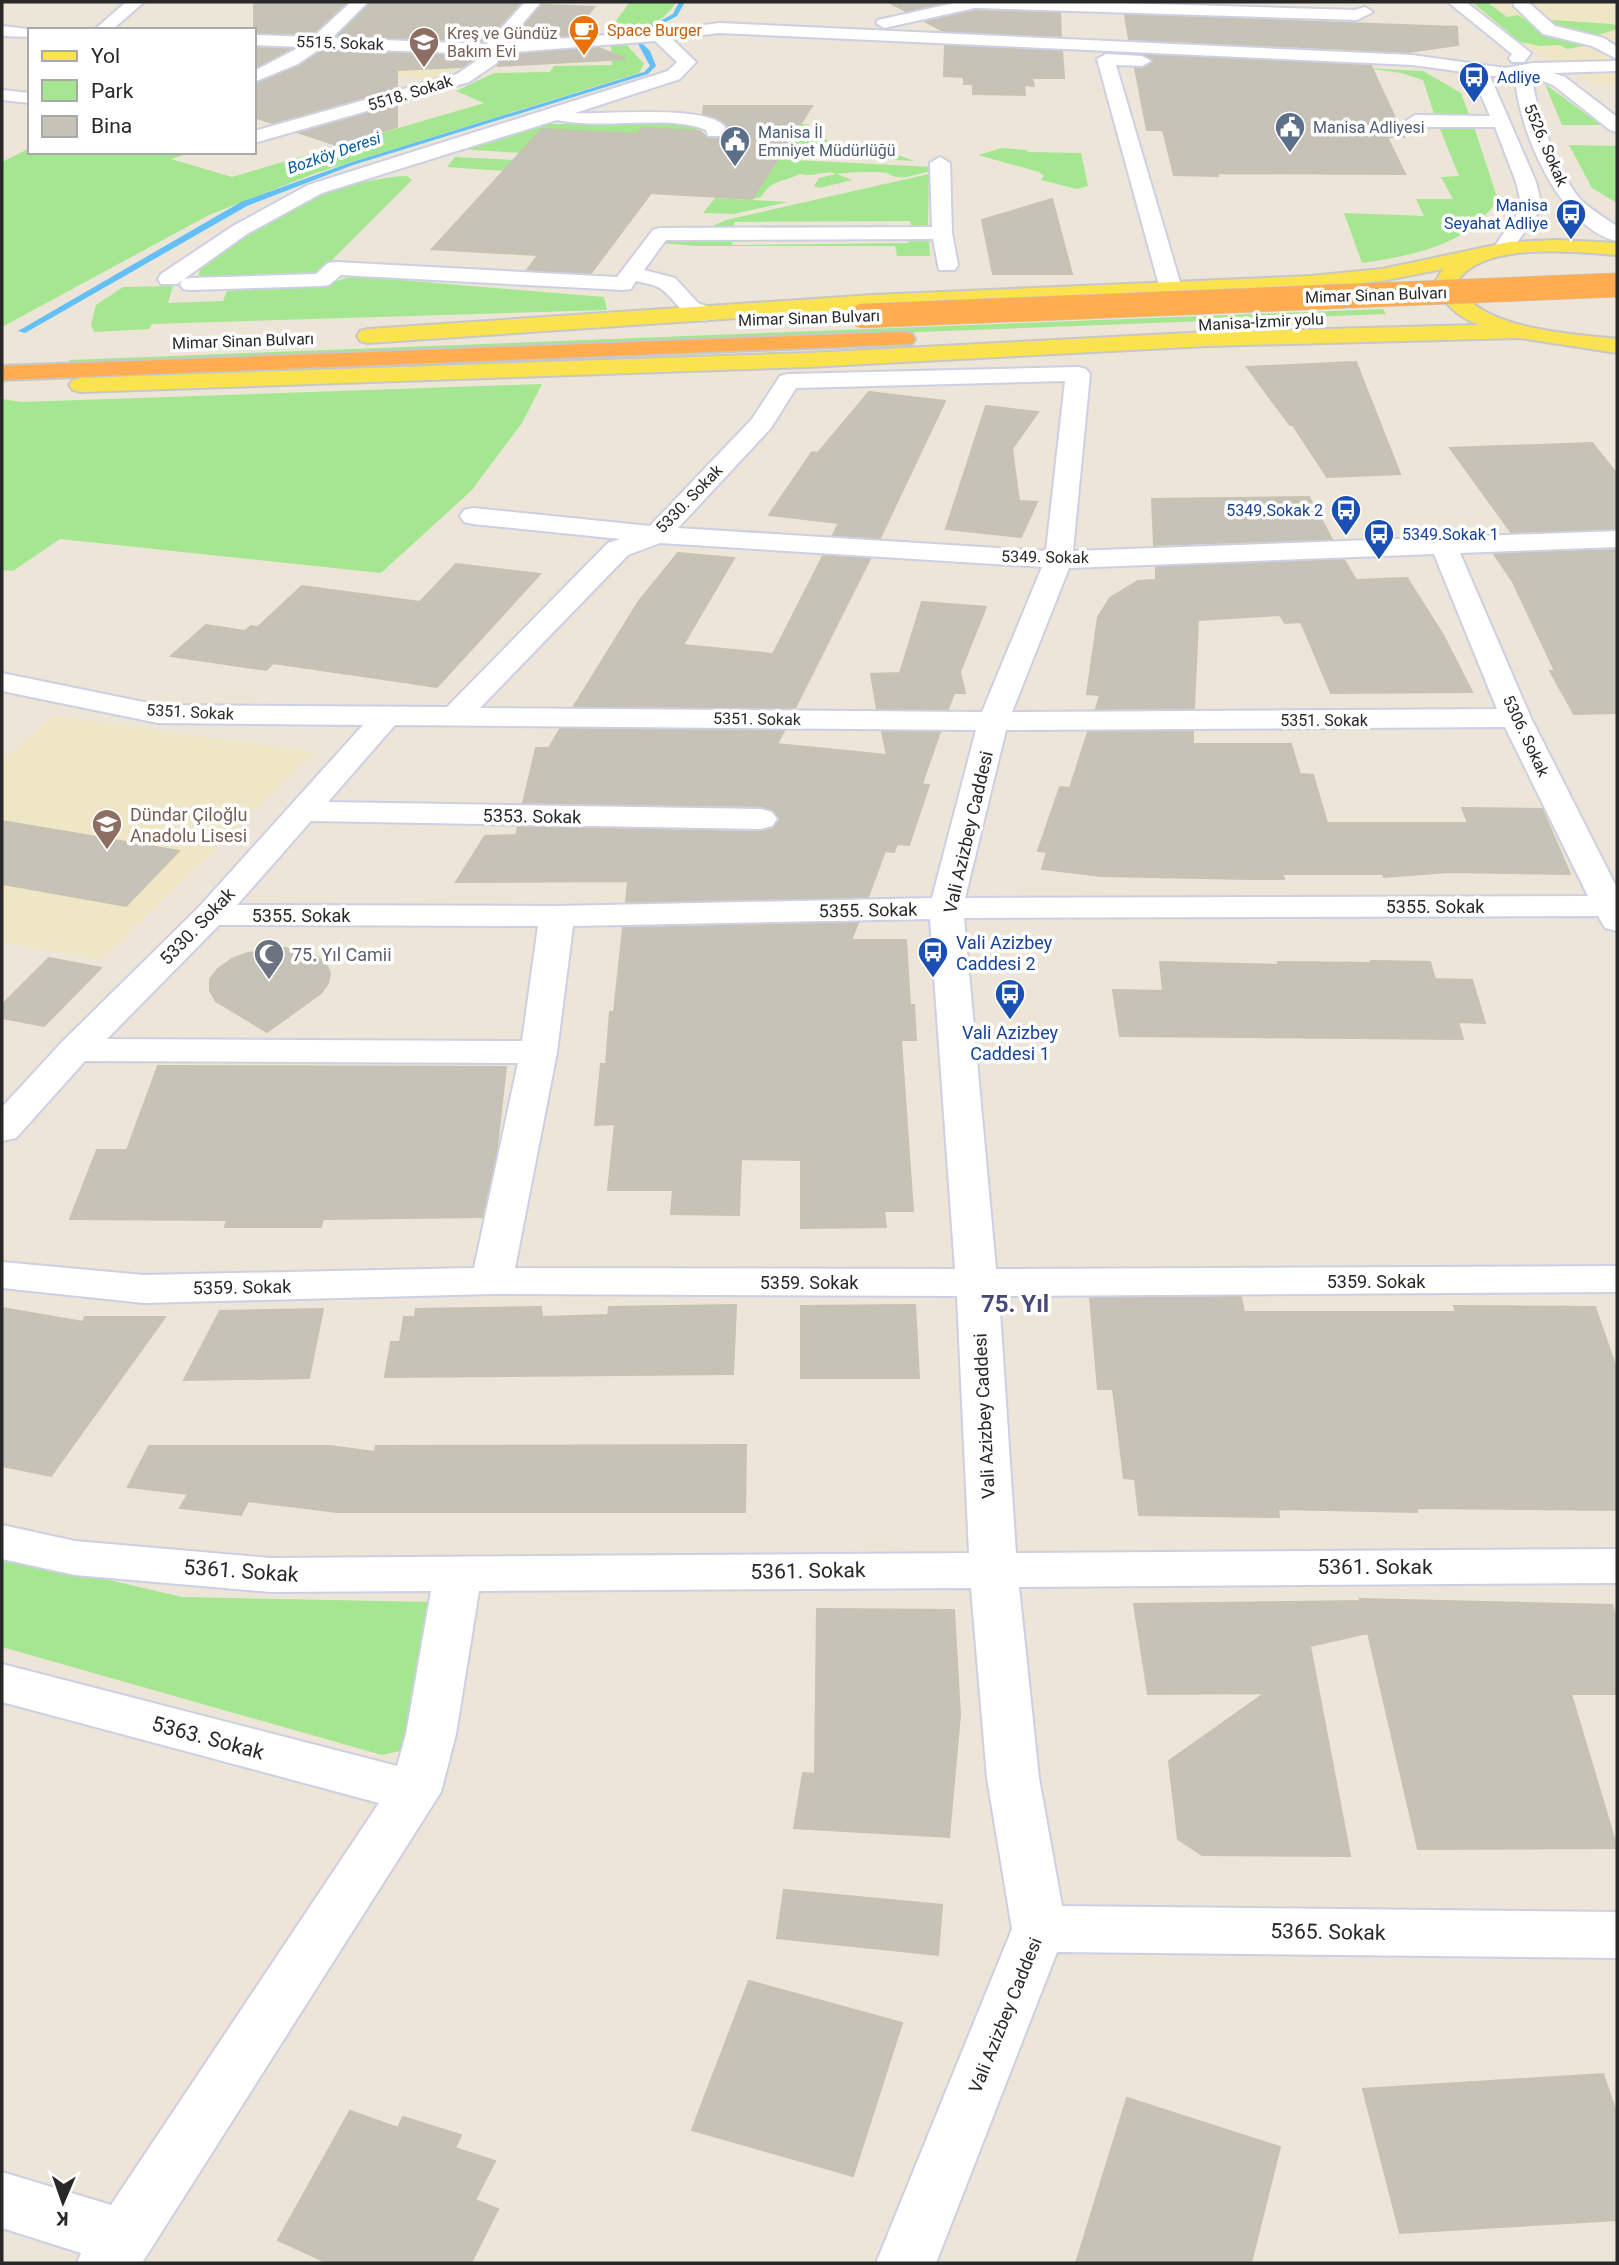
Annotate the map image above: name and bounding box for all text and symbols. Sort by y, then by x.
cafe icon: Space Burger [567,13,601,57]
place label: Space Burger [607,21,703,40]
place label: Kreş ve Gündüz Bakım Evi [447,24,558,61]
school or university icon: Kreş ve Gündüz Bakım Evi [407,25,441,69]
legend [28,28,256,154]
street label: 5515. Sokak [296,32,385,54]
text: Yol [91,44,120,68]
bus stop icon: Adliye [1457,60,1491,104]
place label: Adliye [1497,68,1540,87]
street label: 5518. Sokak [365,71,456,115]
text: Park [91,79,134,103]
street label: 5526. Sokak [1520,101,1572,190]
public building icon: Manisa Adliyesi [1273,110,1307,154]
text: Bina [91,114,132,138]
place label: Manisa Adliyesi [1313,118,1425,137]
place label: Manisa İl Emniyet Müdürlüğü [758,123,896,160]
public building icon: Manisa İl Emniyet Müdürlüğü [718,124,752,168]
water label: Bozköy Deresi [285,128,383,178]
place label: Manisa Seyahat Adliye [1444,196,1548,233]
bus stop icon: Manisa Seyahat Adliye [1554,197,1588,241]
street label: Mimar Sinan Bulvarı [1305,283,1447,307]
street label: Mimar Sinan Bulvarı [738,306,880,330]
street label: Manisa-İzmir yolu [1198,309,1324,335]
street label: Mimar Sinan Bulvarı [172,329,314,353]
street label: 5330. Sokak [652,460,727,537]
bus stop icon: 5349.Sokak 2 [1329,493,1363,537]
place label: 5349.Sokak 2 [1226,501,1323,520]
bus stop icon: 5349.Sokak 1 [1362,517,1396,561]
place label: 5349.Sokak 1 [1402,525,1499,544]
street label: 5349. Sokak [1001,547,1090,567]
street label: 5306. Sokak [1499,692,1554,781]
street label: 5351. Sokak [146,700,235,724]
street label: 5351. Sokak [713,709,802,729]
street label: 5351. Sokak [1280,711,1369,730]
street label: Vali Azizbey Caddesi [939,749,997,915]
place label: Dündar Çiloğlu Anadolu Lisesi [130,804,247,846]
street label: 5353. Sokak [482,805,582,827]
school or university icon: Dündar Çiloğlu Anadolu Lisesi [90,807,124,851]
street label: 5330. Sokak [155,883,239,969]
street label: 5355. Sokak [1386,896,1485,917]
street label: 5355. Sokak [818,899,918,921]
street label: 5355. Sokak [252,905,351,926]
place label: Vali Azizbey Caddesi 2 [956,932,1053,974]
bus stop icon: Vali Azizbey Caddesi 2 [916,935,950,979]
mosque icon: 75. Yıl Camii [252,937,286,981]
place label: 75. Yıl Camii [292,944,392,965]
bus stop icon: Vali Azizbey Caddesi 1 [993,977,1027,1021]
place label: Vali Azizbey Caddesi 1 [962,1022,1059,1064]
street label: 5359. Sokak [1327,1271,1426,1292]
street label: 5359. Sokak [760,1272,859,1293]
street label: 5359. Sokak [192,1276,292,1298]
district label: 75. Yıl [981,1290,1049,1318]
street label: Vali Azizbey Caddesi [969,1333,999,1499]
street label: 5361. Sokak [183,1555,300,1587]
street label: 5361. Sokak [1317,1555,1433,1579]
street label: 5361. Sokak [750,1558,866,1584]
street label: 5363. Sokak [149,1712,267,1765]
street label: 5365. Sokak [1270,1919,1386,1945]
street label: Vali Azizbey Caddesi [964,1934,1046,2096]
north arrow [28,2167,98,2237]
text: K [55,2207,69,2230]

